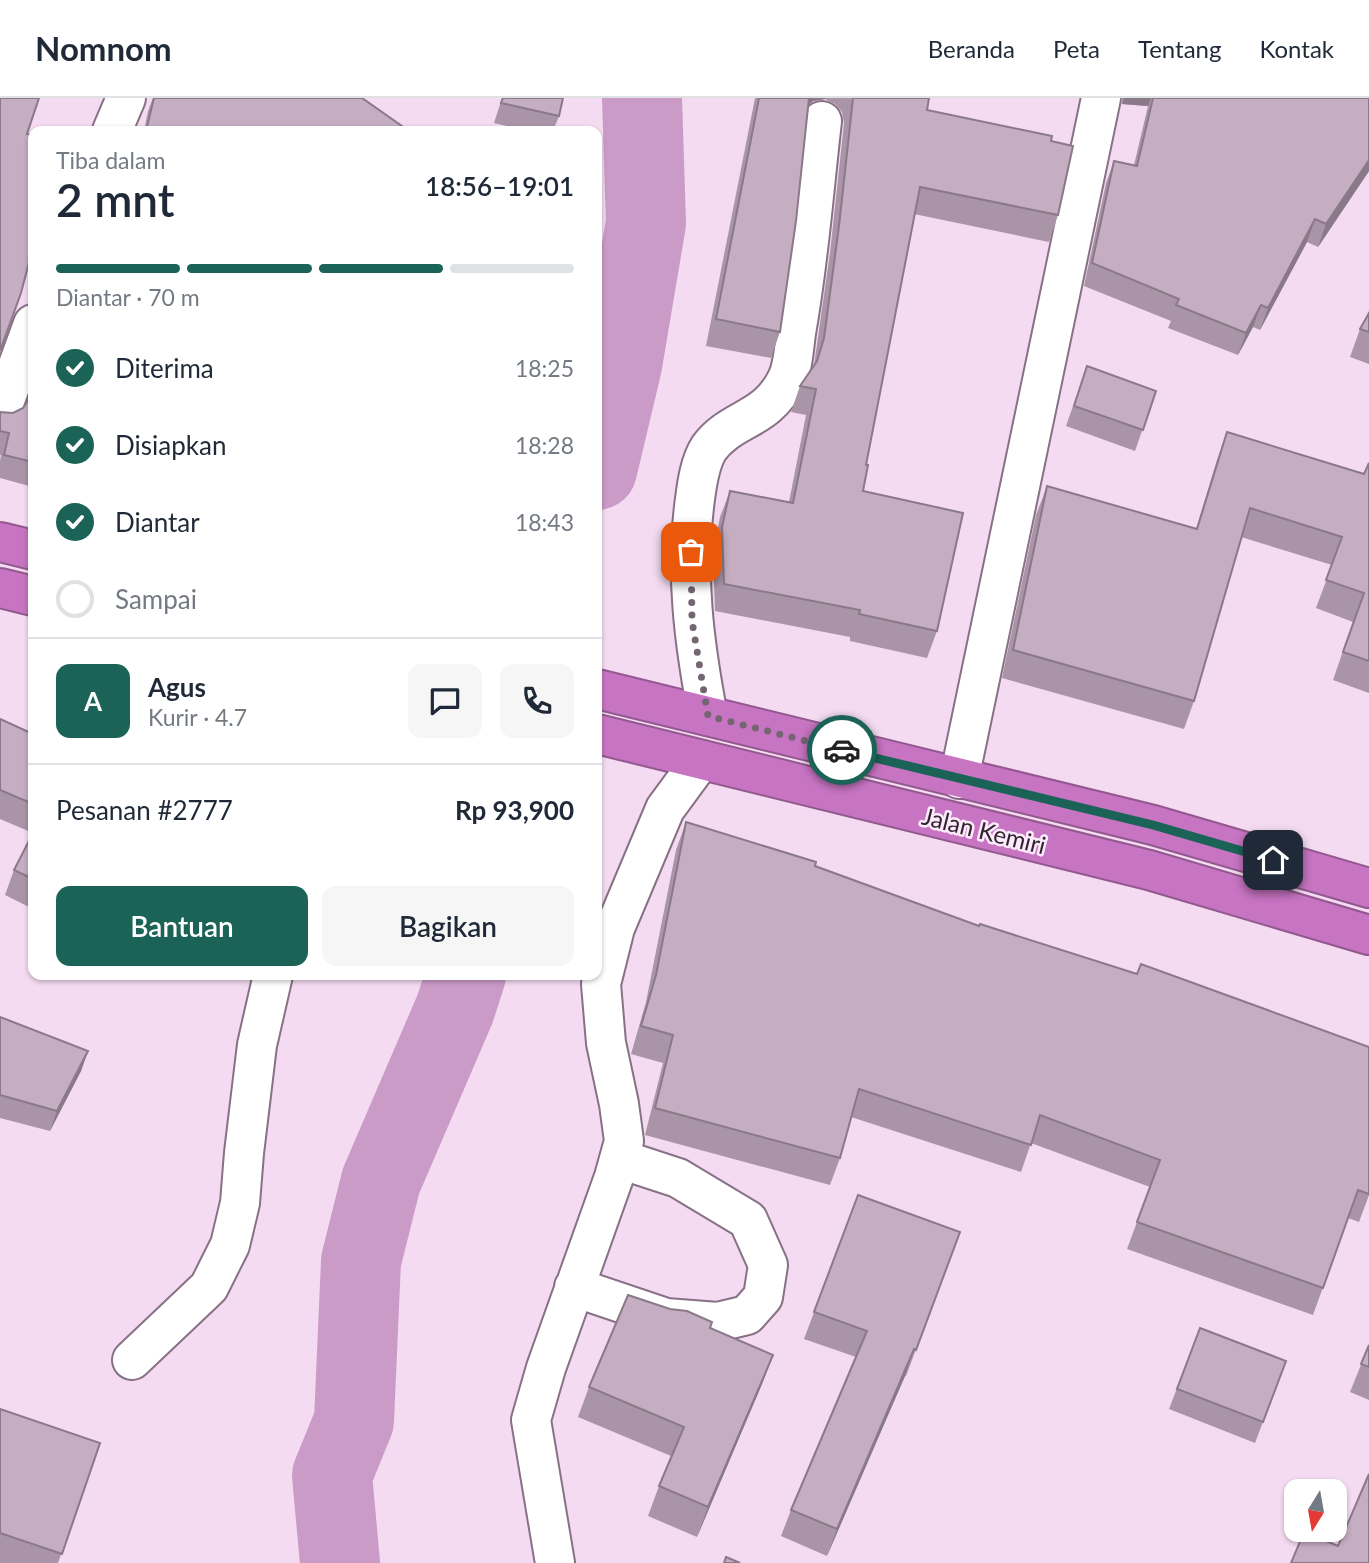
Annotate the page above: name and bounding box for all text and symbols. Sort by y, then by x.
text: Nomnom [35,28,172,68]
text: Beranda [928,34,1015,63]
text: Peta [1053,34,1100,63]
text: Tentang [1138,34,1221,63]
text: Kontak [1259,34,1334,63]
text: Tiba dalam [56,146,165,174]
text: 18:56–19:01 [425,170,574,202]
text: 2 mnt [56,172,175,227]
text: Diantar · 70 m [56,283,200,311]
icon: check [56,349,94,387]
text: Diterima [115,352,214,384]
text: 18:25 [515,354,574,382]
icon: check [56,426,94,464]
text: Disiapkan [115,429,226,461]
text: 18:28 [515,431,574,459]
icon: check [56,503,94,541]
text: Diantar [115,506,200,538]
text: 18:43 [515,508,574,536]
pin [661,522,721,582]
icon: bag [672,533,710,571]
text: Sampai [115,583,197,615]
button: chat [408,664,482,738]
button: phone [500,664,574,738]
text: Agus [148,671,206,703]
text: A [84,685,102,717]
text: Kurir · 4.7 [148,703,247,731]
courier [807,715,877,785]
icon: car [823,731,861,769]
text: Pesanan #2777 [56,794,233,826]
text: Rp 93,900 [455,794,574,826]
street label: Jalan Kemiri [919,801,1049,859]
pin [1243,830,1303,890]
icon: home [1254,841,1292,879]
button: Bantuan [56,886,308,966]
button: Bagikan [322,886,574,966]
north arrow [1284,1479,1348,1542]
map controls [1284,1479,1347,1542]

